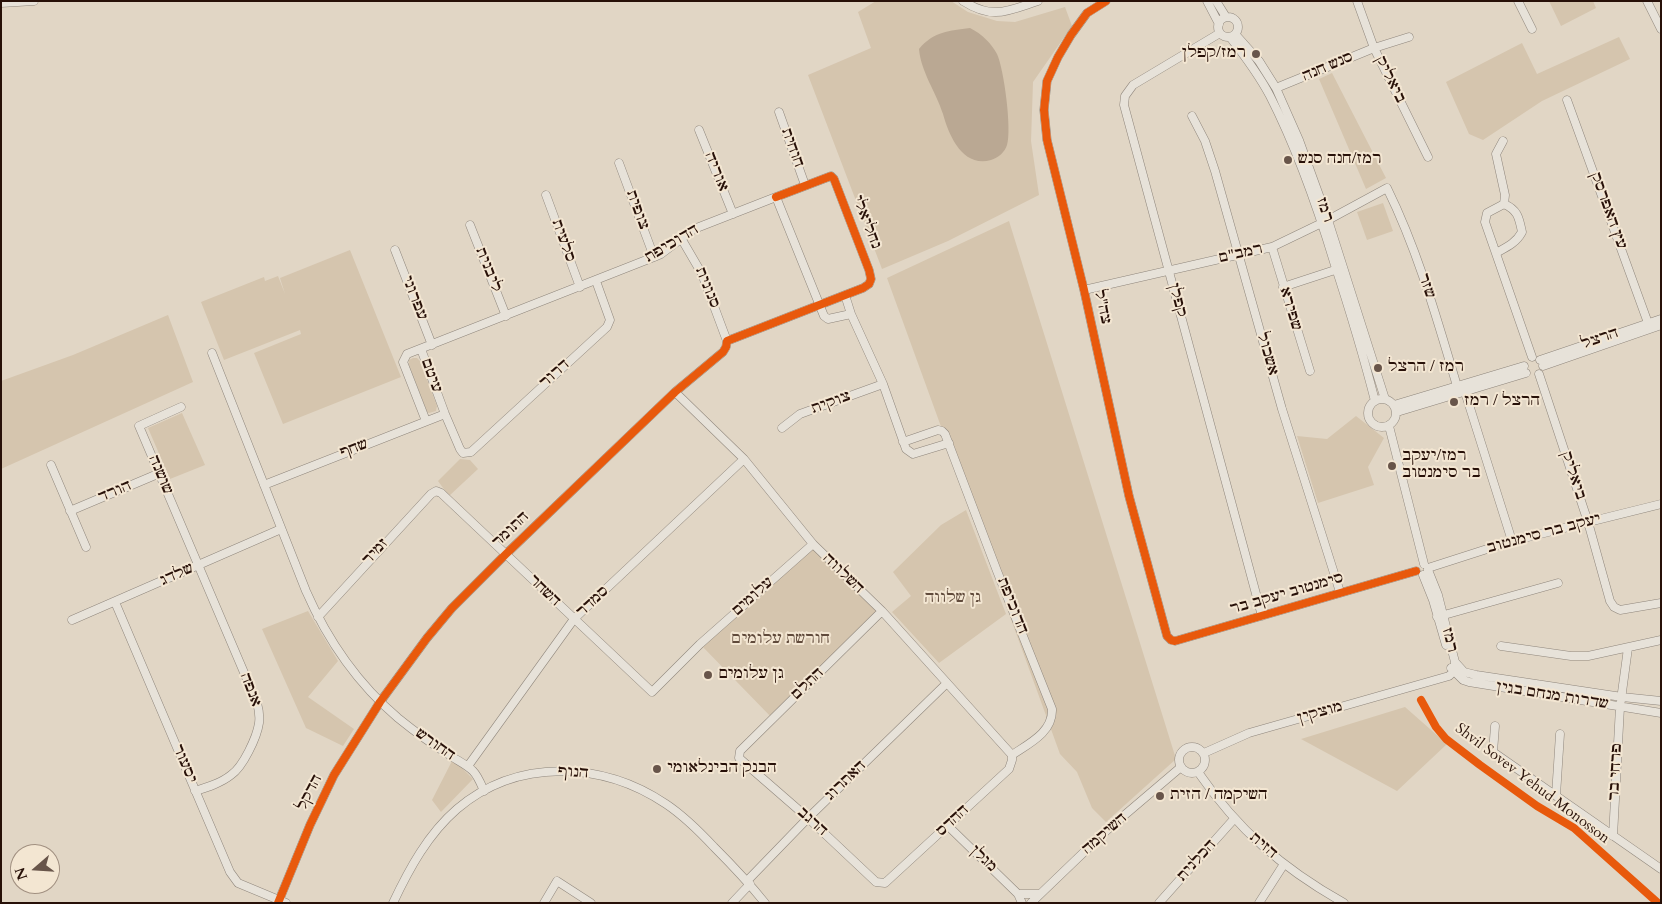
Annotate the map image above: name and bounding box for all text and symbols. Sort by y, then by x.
place label: רמז/קפלן [1182,45,1246,63]
marker: רמז/קפלן [1250,48,1262,60]
street label: סנש חנה [1300,48,1356,86]
street label: ביאליק [1371,54,1409,106]
street label: חוחית [777,126,807,170]
street label: אוריה [700,150,732,194]
place label: רמז/חנה סנש [1298,151,1382,169]
marker: רמז/חנה סנש [1282,154,1294,166]
street label: עץ האפרסק [1586,170,1630,252]
street label: צופית [622,188,652,232]
street label: נחליאלי [848,193,884,251]
street label: רמז [1311,195,1337,225]
street label: סלעית [547,217,579,265]
street label: הדוכיפת [642,221,702,267]
street label: רמב"ם [1217,240,1265,268]
street label: ליבנית [471,245,505,295]
street label: סנונית [691,265,723,311]
street label: שזר [1413,271,1439,301]
street label: עפרוני [397,273,431,323]
street label: קפלן [1164,281,1190,319]
street label: שפירא [1275,285,1305,333]
street label: צה"ל [1090,288,1114,326]
street label: הרצל [1579,324,1621,354]
street label: אשכול [1252,330,1282,378]
street label: דרור [536,356,574,392]
street label: עיטם [417,357,445,395]
place label: רמז / הרצל [1388,359,1464,377]
marker: רמז / הרצל [1372,362,1384,374]
street label: צוקית [809,388,853,418]
place label: הרצל / רמז [1464,393,1540,411]
marker: הרצל / רמז [1448,396,1460,408]
street label: שחף [337,435,371,463]
place label: רמז/יעקב בר סימנטוב [1402,448,1481,483]
street label: ביאליק [1557,449,1589,503]
street label: שושנה [144,453,176,497]
marker: רמז/יעקב בר סימנטוב [1386,460,1398,472]
street label: הורד [96,477,134,507]
street label: התומר [489,508,533,552]
street label: יעקב בר סימנטוב [1485,510,1603,558]
street label: זמיר [359,535,393,569]
street label: השלווה [819,550,867,598]
street label: שלדג [158,560,196,590]
street label: סימנטוב יעקב בר [1228,569,1346,619]
street label: השחר [524,571,564,611]
street label: עלומים [728,574,778,620]
street label: הדוכיפת [993,575,1031,637]
street label: סמדר [573,582,613,622]
park label: גן שלווה [925,590,981,608]
street label: רמז [1437,626,1461,654]
park label: חורשת עלומים [732,631,830,649]
street label: התלם [788,664,828,704]
place label: גן עלומים [718,666,784,684]
marker: גן עלומים [702,669,714,681]
street label: אנפה [235,671,265,709]
street label: שדרות מנחם בגין [1494,678,1610,714]
street label: מוצקין [1295,698,1345,728]
street label: Shvil Sovev Yehud Monosson [1451,720,1613,848]
street label: החורש [412,725,458,765]
street label: יסעור [168,742,200,786]
street label: פרחי בר [1606,743,1626,801]
street label: האתרוג [822,757,870,805]
place label: הבנק הבינלאומי [667,760,777,778]
street label: הנוף [557,763,589,783]
marker: הבנק הבינלאומי [651,763,663,775]
street label: הדקל [293,772,327,814]
place label: השיקמה / הזית [1170,787,1267,805]
marker: השיקמה / הזית [1154,790,1166,802]
street label: ההדס [933,801,973,841]
street label: הרגב [793,804,831,840]
street label: השיקמה [1079,810,1131,858]
street label: הזית [1245,829,1281,863]
street label: הכלנית [1174,836,1220,886]
street label: מגלן [966,842,1000,876]
north arrow [10,844,60,894]
text: N [10,865,32,883]

